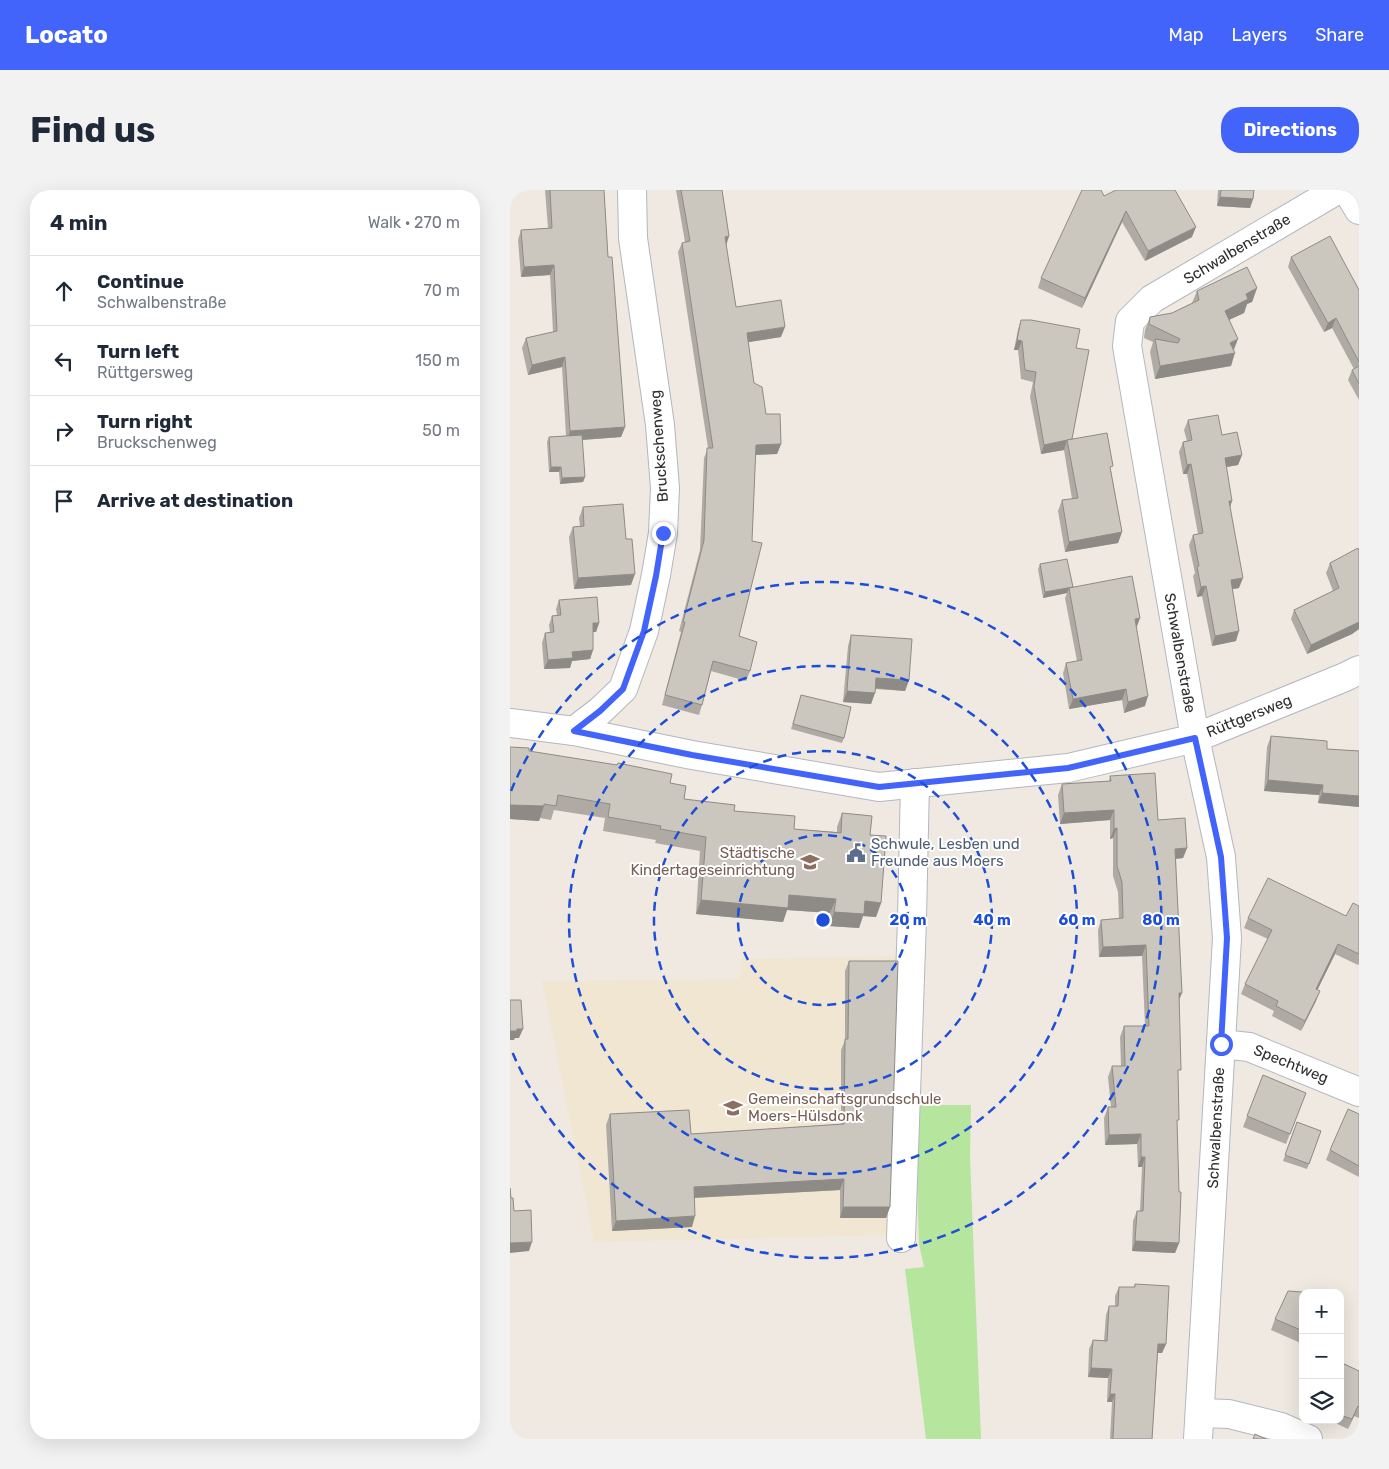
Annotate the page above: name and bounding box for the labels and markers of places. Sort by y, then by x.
place label: Schwule, Lesben und Freunde aus Moers [871,835,1020,870]
public building icon: Schwule, Lesben und Freunde aus Moers [845,842,867,864]
place label: Städtische Kindertageseinrichtung [630,844,795,879]
school or university icon: Städtische Kindertageseinrichtung [799,851,821,873]
centre of rings [814,911,832,929]
place label: Gemeinschaftsgrundschule Moers-Hülsdonk [748,1090,941,1125]
school or university icon: Gemeinschaftsgrundschule Moers-Hülsdonk [722,1097,744,1119]

